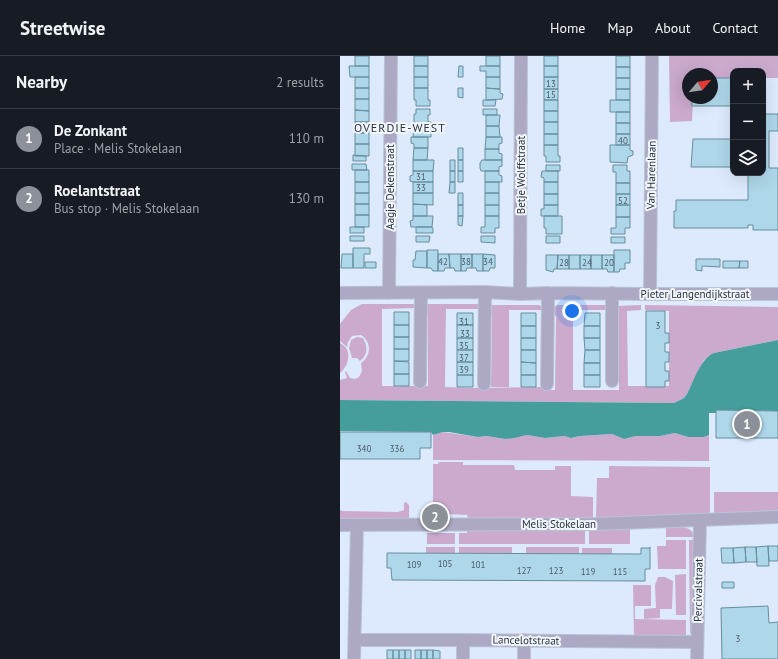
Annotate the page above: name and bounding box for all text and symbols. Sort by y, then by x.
text: Streetwise [20,16,105,40]
text: Home [550,19,585,37]
text: Map [607,19,633,37]
text: About [655,19,691,37]
text: Contact [713,19,758,37]
north arrow [682,68,718,104]
map controls [730,68,766,176]
button: + [730,68,766,104]
text: Nearby [16,71,67,93]
text: 2 results [276,74,324,91]
house number: 13 [546,78,556,89]
house number: 15 [546,89,556,100]
button: − [730,104,766,140]
district label: OVERDIE-WEST [354,120,446,135]
text: De Zonkant [54,121,127,140]
text: 1 [25,130,33,147]
text: 110 m [289,130,324,147]
street label: Betje Wolffstraat [514,135,528,214]
house number: 40 [618,135,628,146]
text: Place · Melis Stokelaan [54,140,182,157]
button: layers [730,140,766,176]
street label: Van Harenlaan [643,141,659,210]
street label: Aagje Dekenstraat [383,144,397,230]
house number: 31 [416,171,426,182]
text: Roelantstraat [54,181,140,200]
house number: 33 [416,182,426,193]
text: 2 [25,190,33,207]
text: 130 m [289,190,324,207]
house number: 52 [618,195,628,206]
text: Bus stop · Melis Stokelaan [54,200,199,217]
house number: 42 [438,256,448,267]
house number: 38 [461,256,471,267]
house number: 34 [483,256,493,267]
house number: 28 [559,257,569,268]
house number: 24 [582,257,592,268]
house number: 20 [604,257,614,268]
street label: Pieter Langendijkstraat [641,287,750,301]
your location [562,301,582,321]
house number: 31 [459,316,469,327]
house number: 3 [656,320,661,331]
house number: 33 [460,328,470,339]
house number: 35 [459,340,469,351]
house number: 37 [459,352,469,363]
house number: 39 [459,364,469,375]
pin: 1 [734,409,760,439]
house number: 340 [357,443,371,454]
house number: 336 [390,443,404,454]
pin: 2 [422,502,448,532]
street label: Melis Stokelaan [522,517,596,531]
house number: 105 [438,558,452,569]
street label: Percivalstraat [690,558,706,622]
house number: 109 [407,559,421,570]
house number: 101 [471,559,485,570]
house number: 127 [517,565,531,576]
house number: 123 [549,565,563,576]
house number: 119 [581,566,595,577]
house number: 115 [613,566,627,577]
street label: Lancelotstraat [492,632,560,648]
house number: 3 [736,633,741,644]

